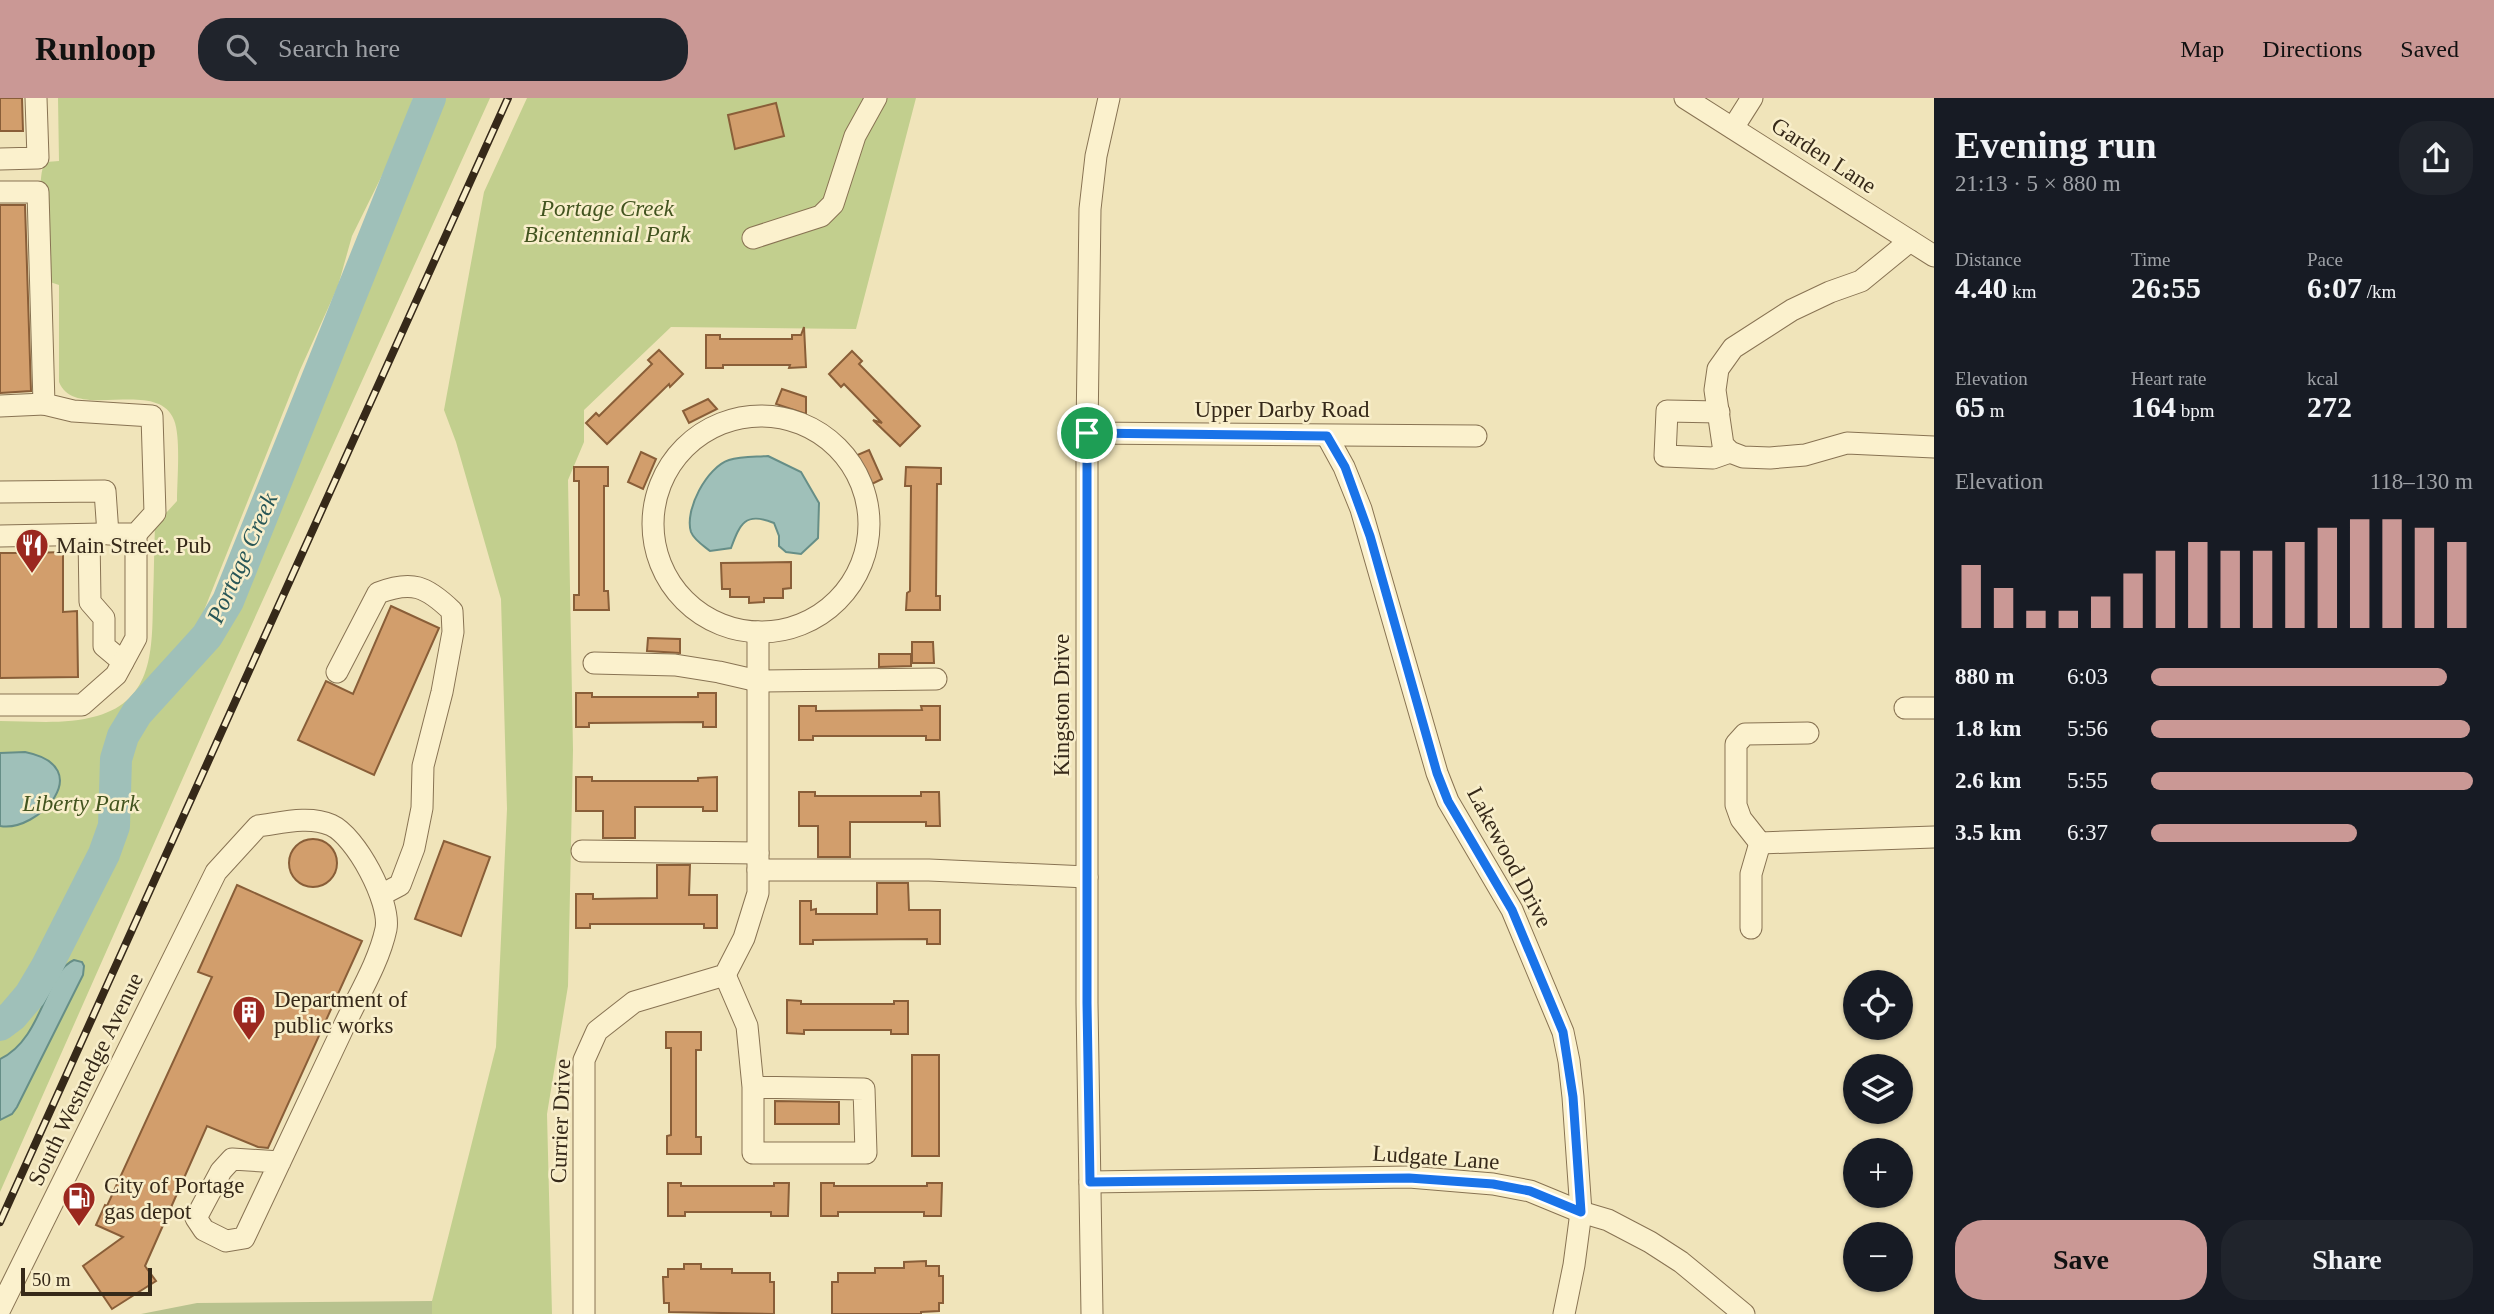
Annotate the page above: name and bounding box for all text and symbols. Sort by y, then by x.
search box [198,18,688,81]
icon: search [222,30,260,68]
text: Runloop [35,31,156,67]
text: Search here [278,34,400,63]
text: Map [2180,36,2224,62]
text: Directions [2262,36,2362,62]
text: Saved [2400,36,2459,62]
street label: Garden Lane [1767,112,1881,198]
button: share [2399,121,2473,195]
text: Evening run [1955,124,2157,166]
text: 21:13 · 5 × 880 m [1955,171,2121,196]
park label: Portage Creek Bicentennial Park [524,196,691,247]
text: Distance [1955,249,2021,270]
text: Time [2131,249,2170,270]
text: Pace [2307,249,2343,270]
text: 4.40 [1955,271,2008,304]
text: 26:55 [2131,271,2201,304]
text: 6:07 [2307,271,2362,304]
text: km [2008,281,2037,302]
text: /km [2362,281,2396,302]
text: Elevation [1955,368,2028,389]
text: Heart rate [2131,368,2206,389]
text: kcal [2307,368,2339,389]
text: 65 [1955,390,1985,423]
text: 164 [2131,390,2176,423]
text: 272 [2307,390,2352,423]
street label: Upper Darby Road [1194,397,1370,422]
text: m [1985,400,2005,421]
text: bpm [2176,400,2215,421]
pin [1057,403,1117,463]
icon: arrive [1068,414,1106,452]
text: Elevation [1955,469,2043,494]
text: 118–130 m [2370,469,2473,494]
water label: Portage Creek [201,489,282,628]
restaurant icon: Main Street. Pub [13,526,51,575]
place label: Main Street. Pub [56,533,211,558]
street label: Kingston Drive [1049,634,1074,776]
text: 880 m [1955,664,2014,689]
text: 6:03 [2067,664,2108,689]
text: 1.8 km [1955,716,2021,741]
text: 5:56 [2067,716,2108,741]
text: 2.6 km [1955,768,2021,793]
text: 5:55 [2067,768,2108,793]
street label: Lakewood Drive [1462,783,1557,932]
park label: Liberty Park [22,791,140,816]
text: 3.5 km [1955,820,2021,845]
text: 6:37 [2067,820,2108,845]
street label: South Westnedge Avenue [23,969,148,1190]
map controls [1843,970,1913,1292]
button: locate [1843,970,1913,1040]
place label: Department of public works [274,987,408,1038]
building icon: Department of public works [230,993,268,1042]
button: layers [1843,1054,1913,1124]
street label: Currier Drive [546,1058,575,1184]
button: + [1843,1138,1913,1208]
street label: Ludgate Lane [1372,1141,1500,1174]
place label: City of Portage gas depot [104,1173,245,1224]
fuel station icon: City of Portage gas depot [60,1179,98,1228]
button: Save [1955,1220,2207,1300]
button: Share [2221,1220,2473,1300]
button: − [1843,1222,1913,1292]
scale bar [21,1265,152,1297]
text: 50 m [32,1269,71,1290]

